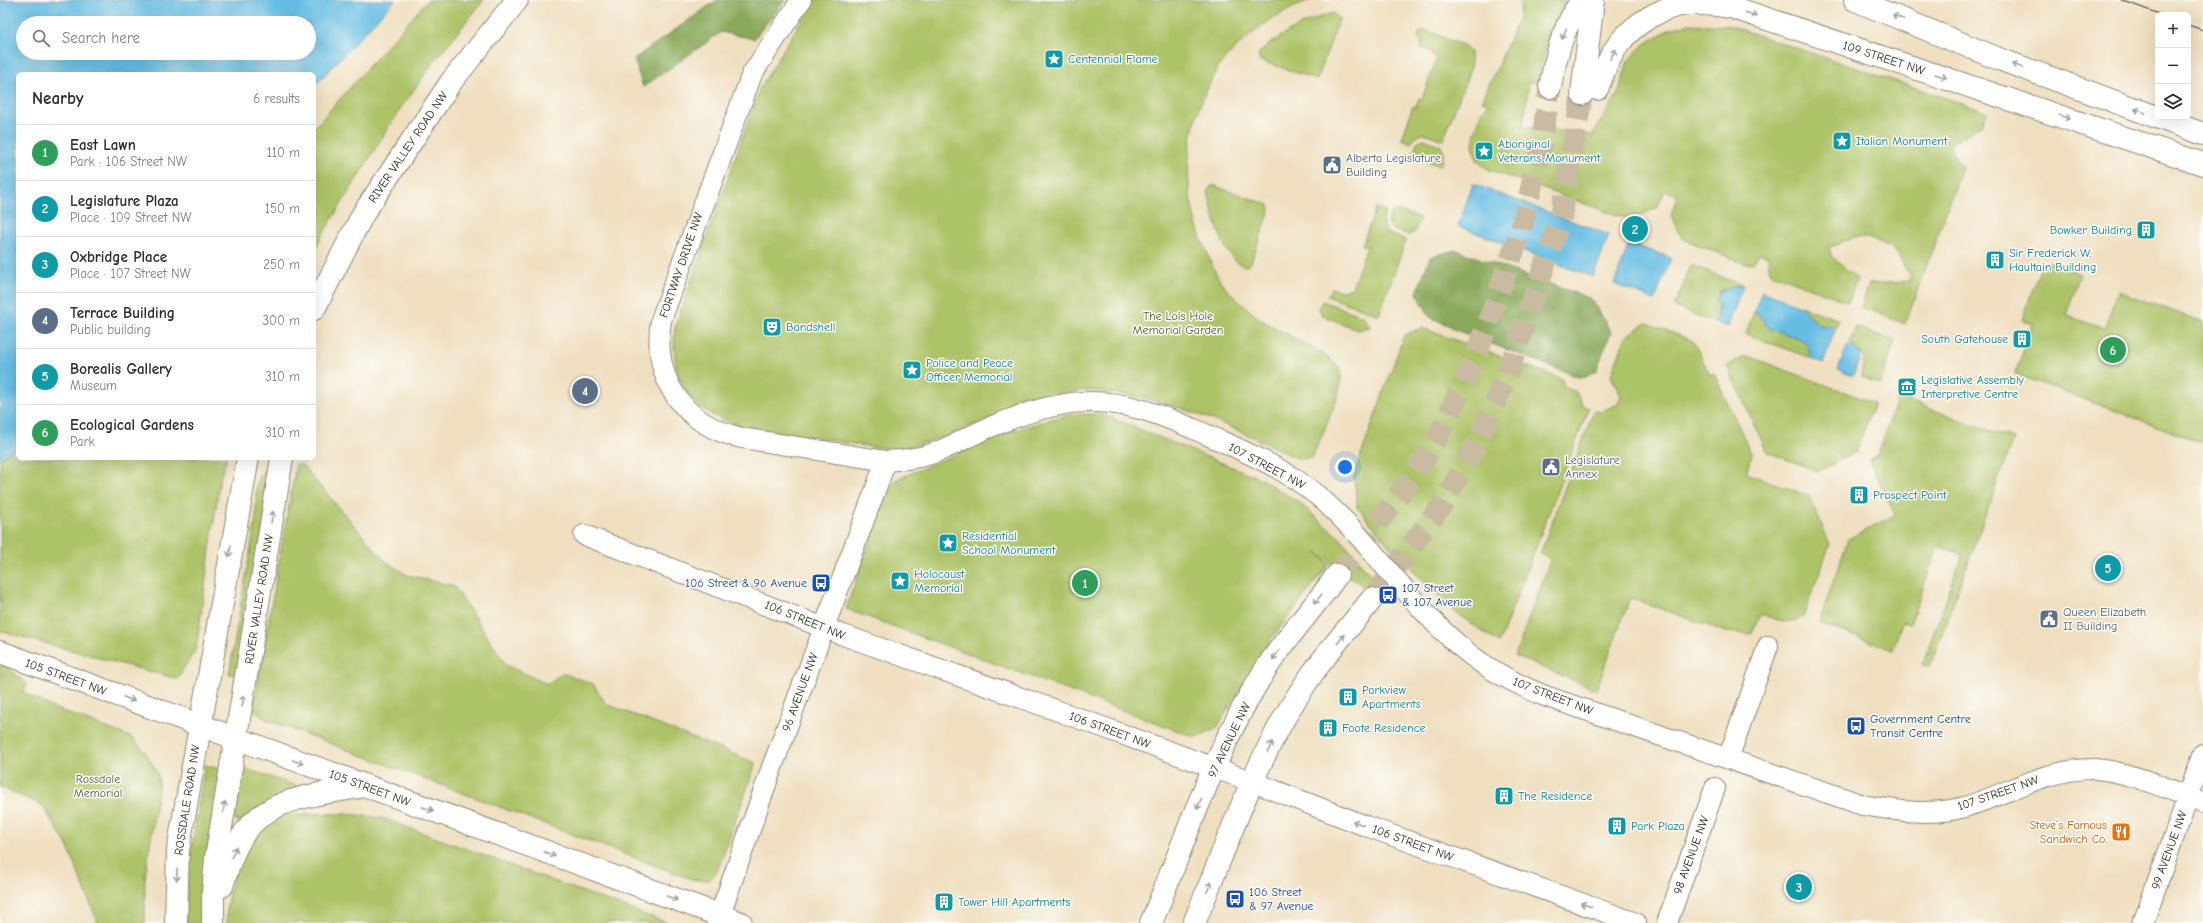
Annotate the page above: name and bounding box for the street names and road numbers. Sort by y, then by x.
street label: 109 STREET NW [1841,38,1927,78]
street label: RIVER VALLEY ROAD NW [365,88,451,205]
street label: FORTWAY DRIVE NW [656,210,706,319]
street label: 107 STREET NW [1226,440,1308,492]
street label: RIVER VALLEY ROAD NW [242,532,276,665]
street label: 106 STREET NW [763,597,848,643]
street label: 96 AVENUE NW [779,650,821,733]
street label: 105 STREET NW [23,656,109,698]
street label: 107 STREET NW [1511,674,1596,718]
street label: 97 AVENUE NW [1205,700,1254,780]
street label: 106 STREET NW [1067,709,1153,751]
street label: ROSSDALE ROAD NW [171,743,203,856]
street label: 105 STREET NW [327,767,413,809]
street label: 107 STREET NW [1956,772,2041,813]
street label: 99 AVENUE NW [2148,808,2190,891]
street label: 98 AVENUE NW [1670,813,1712,896]
street label: 106 STREET NW [1370,822,1456,864]

